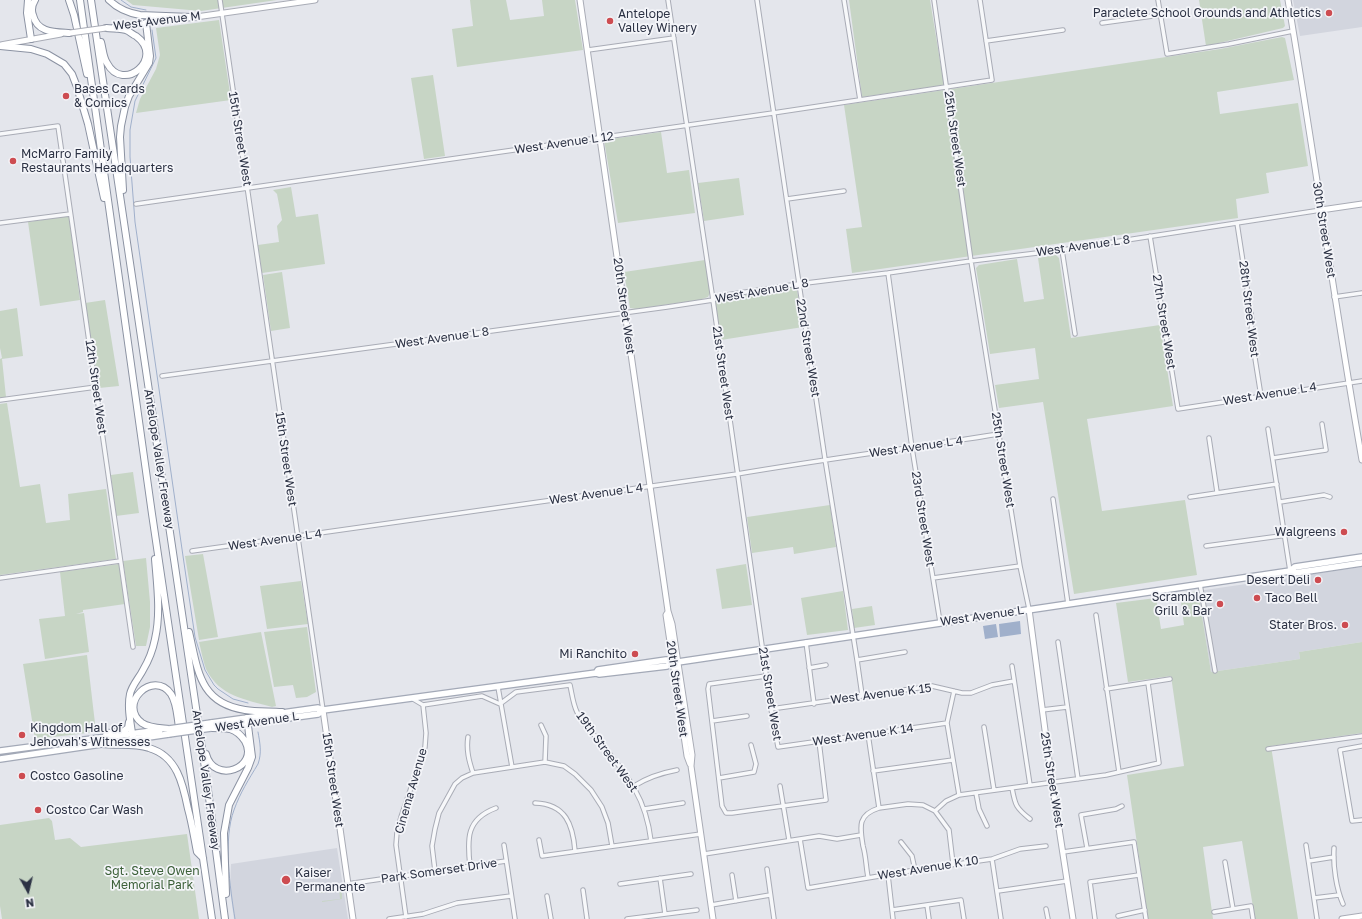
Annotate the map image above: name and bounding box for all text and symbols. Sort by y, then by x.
place label: Paraclete School Grounds and Athletics [1093,6,1321,20]
place label: Antelope Valley Winery [618,7,697,35]
marker: Paraclete School Grounds and Athletics [1324,8,1334,18]
street label: West Avenue M [113,9,201,33]
marker: Antelope Valley Winery [605,16,615,26]
place label: Bases Cards & Comics [74,82,145,110]
street label: 25th Street West [941,90,969,188]
marker: Bases Cards & Comics [61,91,71,101]
street label: 15th Street West [225,91,255,187]
street label: West Avenue L 12 [513,129,615,157]
place label: McMarro Family Restaurants Headquarters [21,147,173,175]
marker: McMarro Family Restaurants Headquarters [8,156,18,166]
street label: 30th Street West [1309,181,1339,279]
street label: West Avenue L 8 [1035,232,1131,260]
street label: 20th Street West [610,257,638,355]
street label: 28th Street West [1236,260,1262,358]
street label: 27th Street West [1149,273,1179,371]
street label: West Avenue L 8 [714,276,810,306]
street label: 22nd Street West [793,298,823,398]
street label: West Avenue L 8 [394,324,490,352]
street label: 21st Street West [709,325,737,421]
street label: 12th Street West [82,339,110,435]
street label: West Avenue L 4 [1222,379,1318,409]
street label: Antelope Valley Freeway [141,388,177,530]
street label: 15th Street West [272,411,300,507]
street label: 25th Street West [988,411,1018,509]
street label: West Avenue L 4 [868,433,964,461]
street label: 23rd Street West [908,470,938,568]
street label: West Avenue L 4 [548,480,644,508]
place label: Walgreens [1275,525,1336,539]
street label: West Avenue L 4 [227,526,323,554]
marker: Walgreens [1339,527,1349,537]
place label: Desert Deli [1246,573,1310,587]
marker: Desert Deli [1313,575,1323,585]
place label: Scramblez Grill & Bar [1152,590,1212,618]
place label: Taco Bell [1265,591,1318,605]
marker: Taco Bell [1252,593,1262,603]
marker: Scramblez Grill & Bar [1215,599,1225,609]
street label: West Avenue L [939,603,1025,629]
place label: Stater Bros. [1269,618,1337,632]
marker: Stater Bros. [1340,620,1350,630]
street label: 20th Street West [663,640,691,738]
street label: 21st Street West [755,646,785,742]
place label: Mi Ranchito [559,647,627,661]
marker: Mi Ranchito [630,649,640,659]
street label: West Avenue K 15 [830,681,932,707]
street label: Antelope Valley Freeway [189,709,223,851]
street label: West Avenue L [214,709,300,735]
street label: 19th Street West [573,709,641,795]
place label: Kingdom Hall of Jehovah's Witnesses [30,721,150,749]
street label: West Avenue K 14 [812,721,914,749]
marker: Kingdom Hall of Jehovah's Witnesses [17,730,27,740]
street label: 25th Street West [1037,731,1067,829]
street label: 15th Street West [319,732,347,828]
street label: Cinema Avenue [392,746,430,836]
place label: Costco Gasoline [30,769,123,783]
marker: Costco Gasoline [17,771,27,781]
place label: Costco Car Wash [46,803,143,817]
marker: Costco Car Wash [33,805,43,815]
street label: West Avenue K 10 [876,853,980,883]
street label: Park Somerset Drive [380,856,498,886]
park label: Sgt. Steve Owen Memorial Park [104,864,200,892]
place label: Kaiser Permanente [295,866,365,894]
north arrow [8,871,48,911]
marker: Kaiser Permanente [280,874,292,886]
text: N [25,896,35,910]

